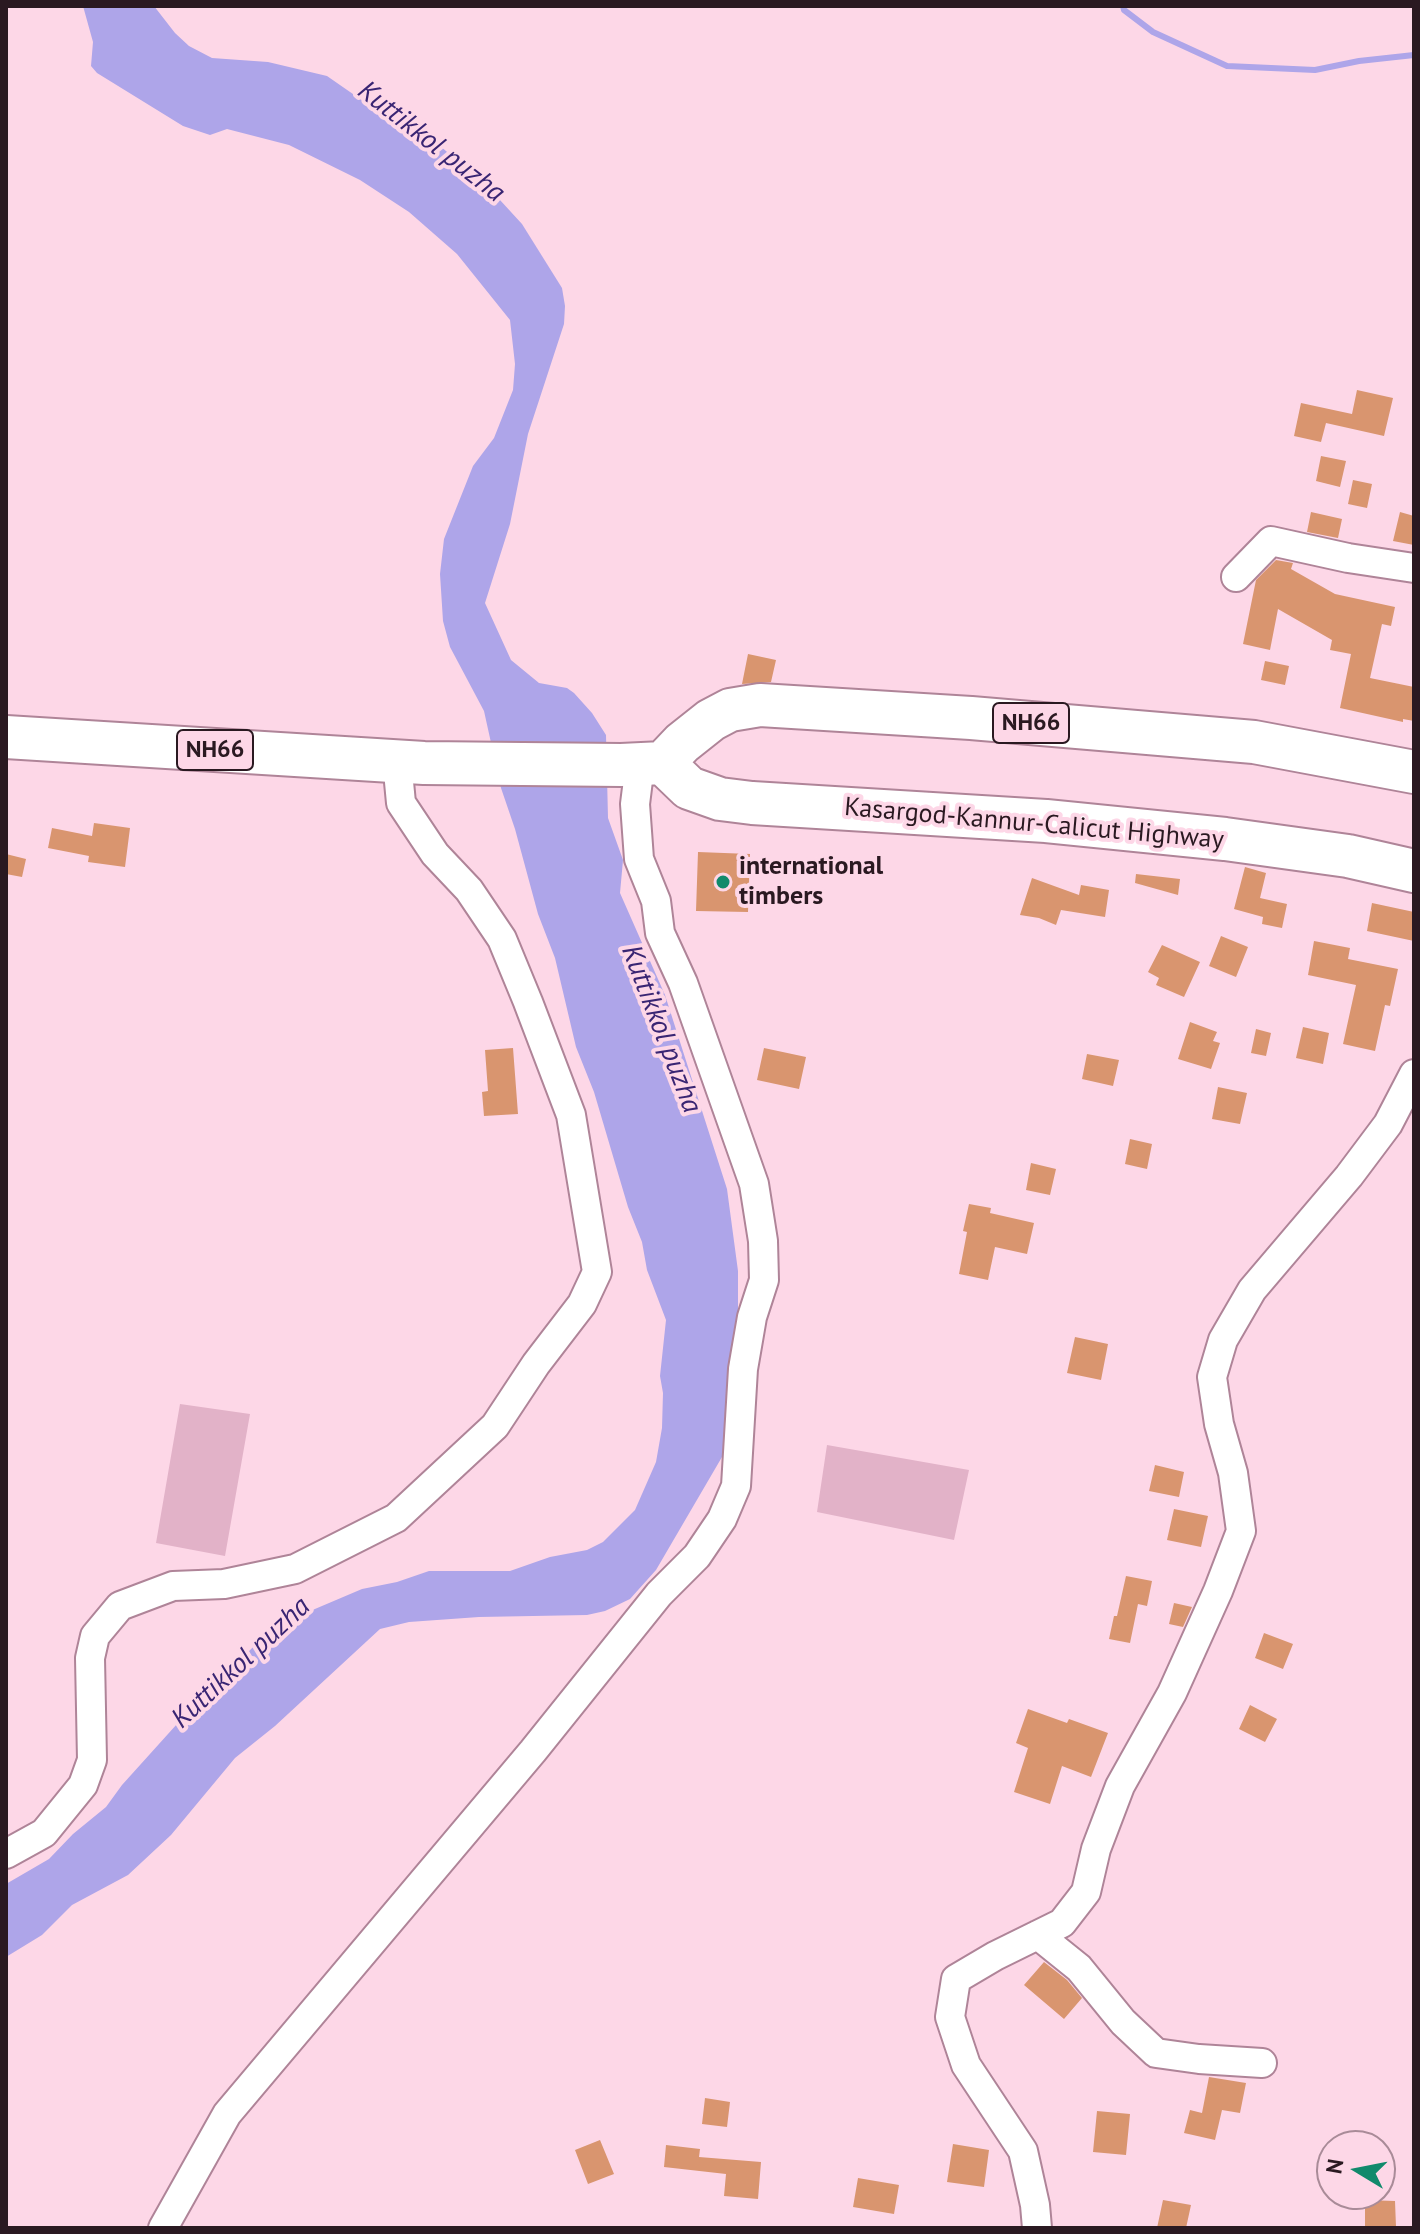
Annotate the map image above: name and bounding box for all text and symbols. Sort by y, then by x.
water label: Kuttikkol puzha [351,74,511,210]
road number: NH66 [993,703,1069,743]
road number: NH66 [177,730,253,770]
street label: Kasargod-Kannur-Calicut Highway [843,792,1225,856]
place label: international timbers [739,851,883,912]
marker: international timbers [714,873,732,891]
water label: Kuttikkol puzha [614,940,708,1118]
water label: Kuttikkol puzha [165,1590,317,1736]
north arrow [1316,2130,1396,2210]
text: N [1319,2157,1349,2176]

